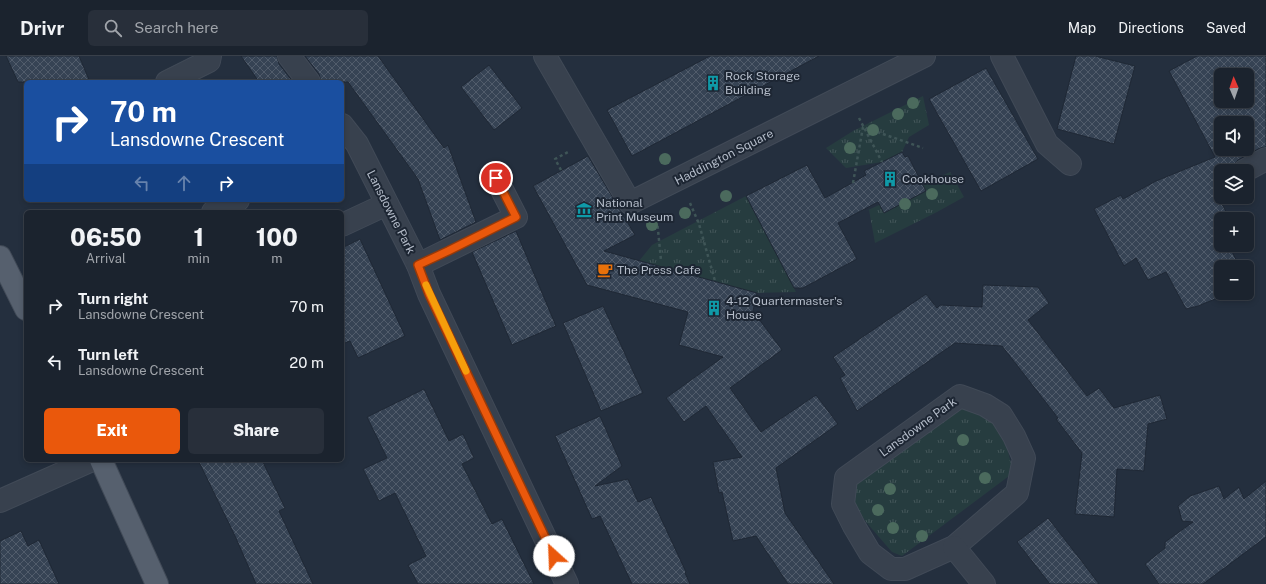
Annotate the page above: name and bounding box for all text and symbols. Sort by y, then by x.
search box [88,10,368,46]
text: Drivr [20,17,64,39]
icon: search [102,17,124,39]
text: Search here [134,19,219,36]
text: Map [1068,20,1096,36]
text: Directions [1118,20,1184,36]
text: Saved [1206,20,1246,36]
north arrow [1214,68,1254,108]
map controls [1214,68,1254,300]
place label: Rock Storage Building [725,69,800,97]
building icon: Rock Storage Building [704,74,722,92]
text: 70 m [110,95,177,128]
icon: right [44,96,96,148]
button: sound [1214,116,1254,156]
street label: Haddington Square [672,126,776,188]
text: Lansdowne Crescent [110,129,285,150]
pin [479,161,513,195]
button: layers [1214,164,1254,204]
icon: arrive [485,167,507,189]
street label: Lansdowne Park [364,168,418,256]
building icon: Cookhouse [881,170,899,188]
icon: left [131,172,153,194]
icon: ahead [173,172,195,194]
icon: right [215,172,237,194]
place label: Cookhouse [902,172,964,186]
place label: National Print Museum [596,196,674,224]
museum icon: National Print Museum [575,201,593,219]
button: + [1214,212,1254,252]
text: 06:50 [70,223,142,251]
text: 1 [193,223,204,251]
text: 100 [256,223,298,251]
text: Arrival [86,251,126,266]
text: min [188,251,210,266]
text: m [271,251,282,266]
button: − [1214,260,1254,300]
cafe icon: The Press Cafe [596,261,614,279]
place label: The Press Cafe [617,263,701,277]
text: Turn right [78,290,148,307]
place label: 4-12 Quartermaster's House [726,294,842,322]
icon: right [44,295,66,317]
text: 70 m [289,298,324,315]
building icon: 4-12 Quartermaster's House [705,299,723,317]
text: Lansdowne Crescent [78,307,204,322]
text: Turn left [78,346,139,363]
icon: left [44,351,66,373]
text: 20 m [289,354,324,371]
text: Lansdowne Crescent [78,363,204,378]
street label: Lansdowne Park [877,394,959,460]
button: Exit [44,408,180,454]
button: Share [188,408,324,454]
position arrow [533,535,575,577]

